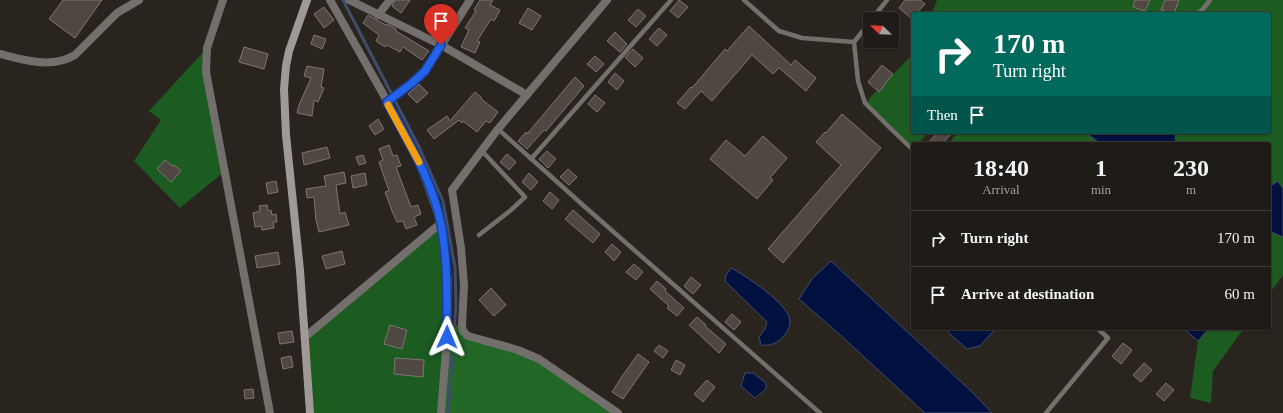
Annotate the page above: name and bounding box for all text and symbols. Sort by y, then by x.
pin [424,4,458,45]
icon: arrive [430,10,452,32]
north arrow [863,12,899,48]
map controls [863,12,899,48]
icon: right [927,28,979,80]
text: 170 m [993,28,1065,59]
text: Turn right [993,61,1066,81]
icon: arrive [966,104,988,126]
text: Then [927,107,958,123]
text: 18:40 [973,155,1029,181]
text: 1 [1095,155,1107,181]
text: 230 [1173,155,1209,181]
text: Arrival [982,182,1020,197]
text: min [1091,182,1111,197]
text: m [1186,182,1196,197]
icon: right [927,228,949,250]
text: Turn right [961,230,1028,246]
text: 170 m [1217,230,1255,246]
icon: arrive [927,284,949,306]
text: Arrive at destination [961,286,1094,302]
text: 60 m [1225,286,1255,302]
position arrow [426,316,468,358]

